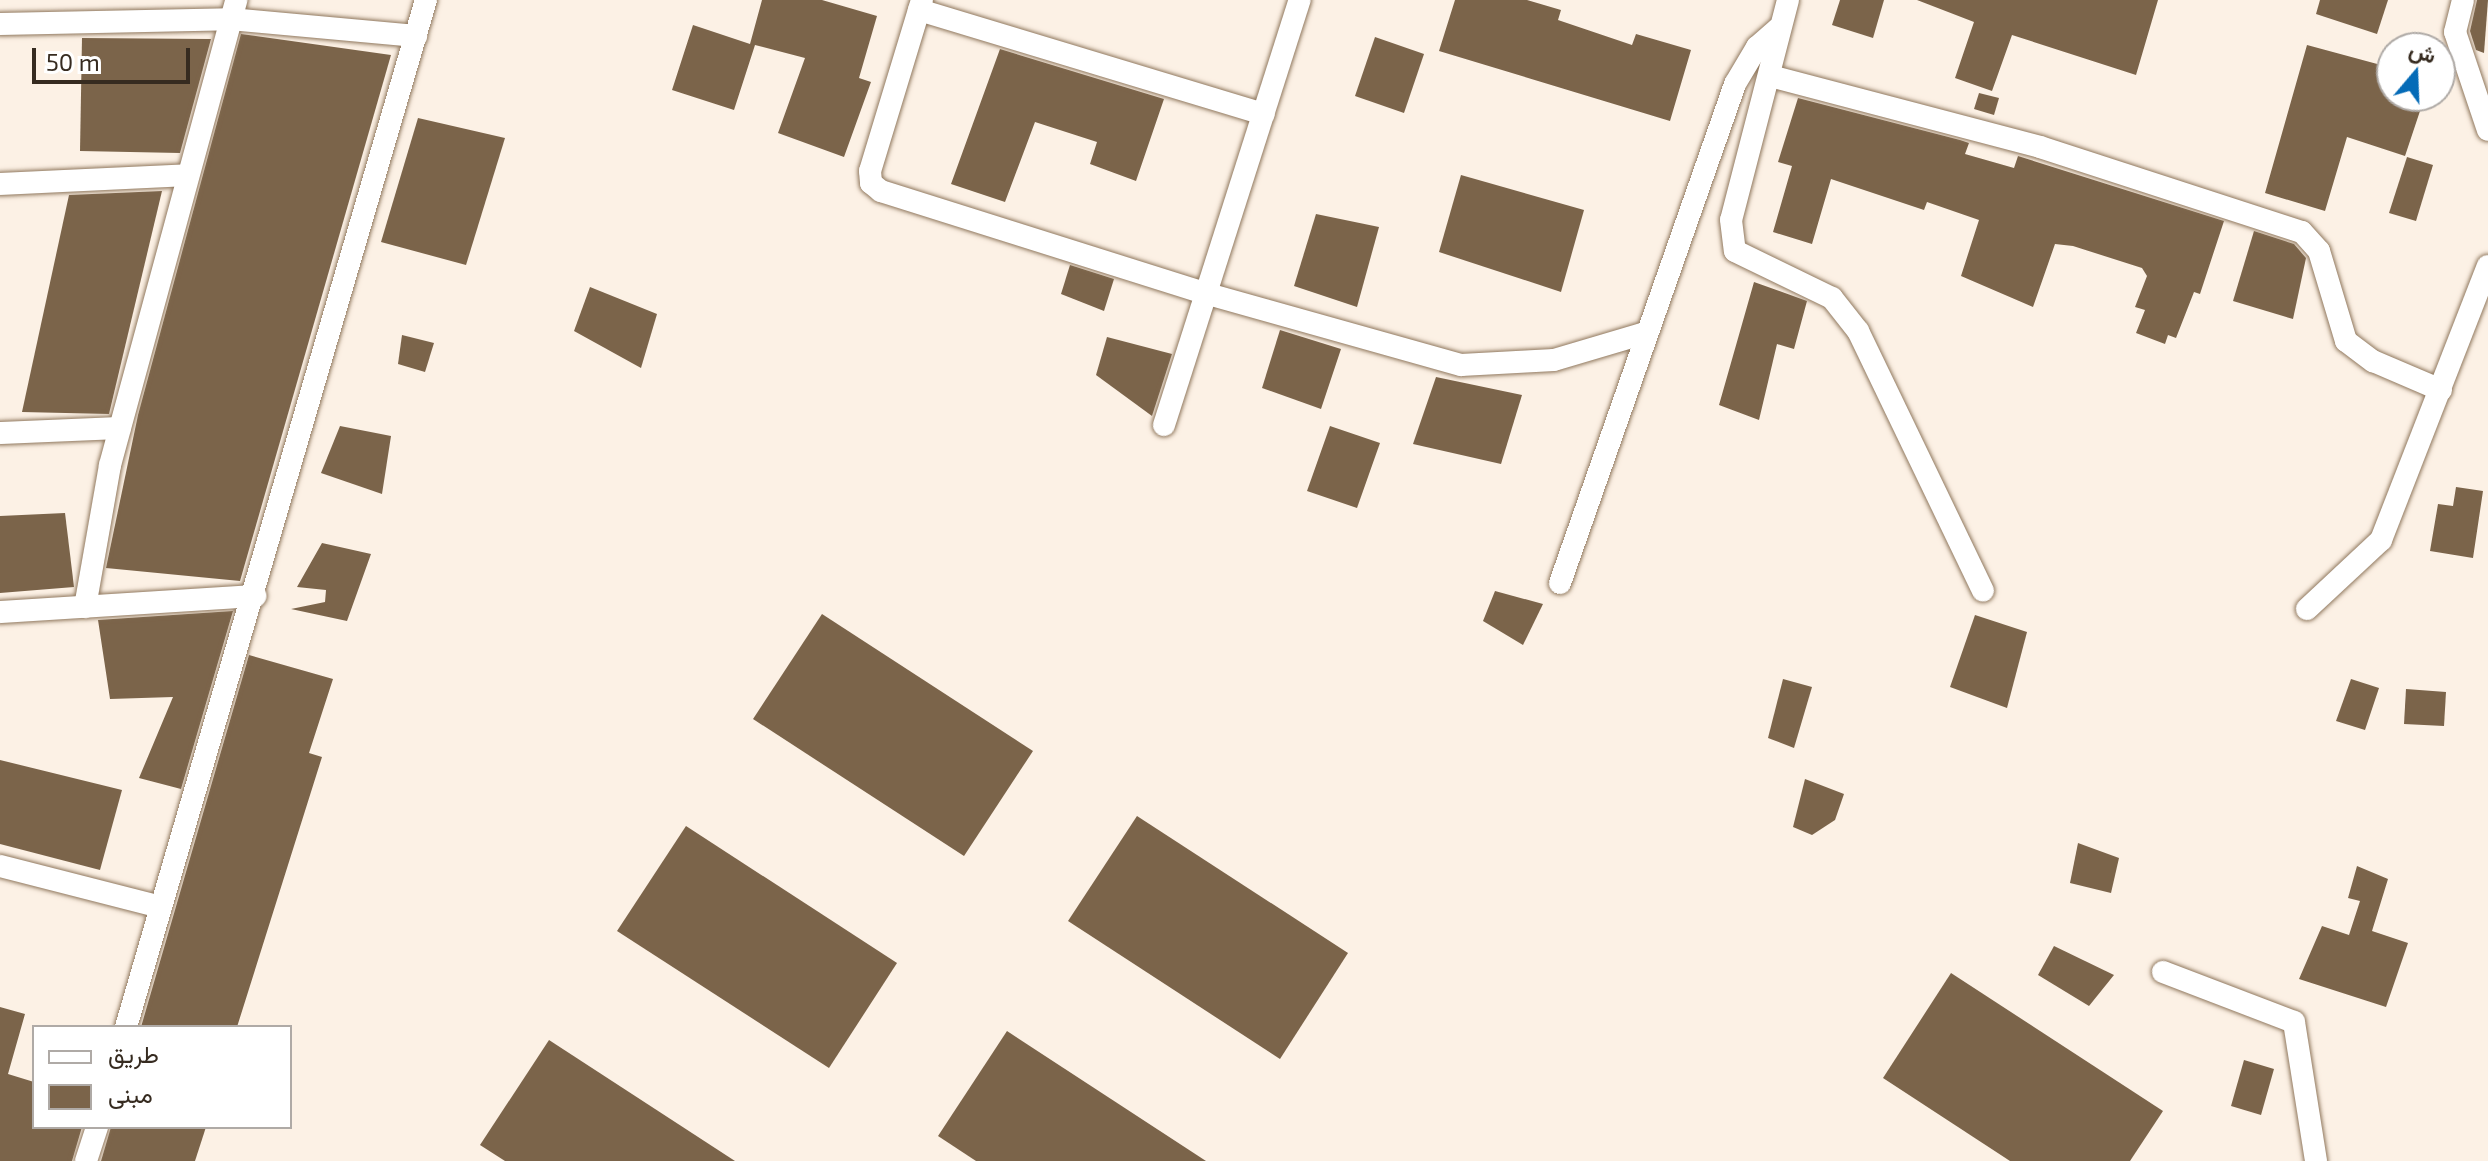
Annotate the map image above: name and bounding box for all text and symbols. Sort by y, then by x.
scale bar [36,32,194,82]
north arrow [2376,32,2456,112]
text: ش [2406,35,2440,68]
text: 50 m [46,47,100,76]
legend [32,1025,292,1129]
text: طريق [108,1039,159,1068]
text: مبنى [108,1079,153,1108]

